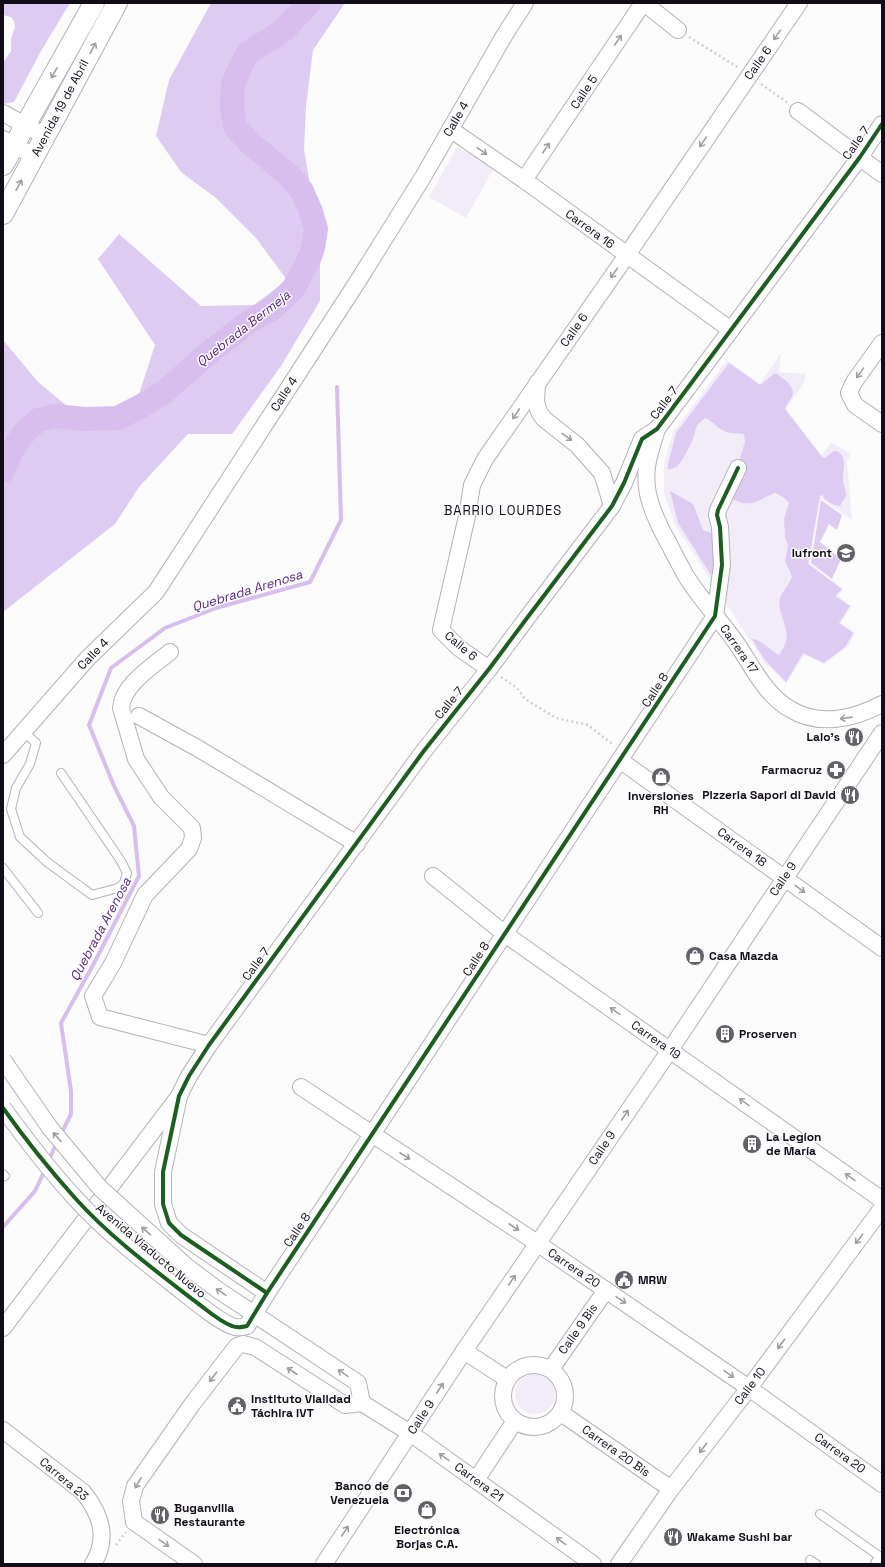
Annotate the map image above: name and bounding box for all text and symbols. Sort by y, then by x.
one-way arrow [773,29,781,40]
one-way arrow [614,35,622,46]
one-way arrow [89,42,97,54]
street label: Calle 6 [741,43,775,83]
street label: Avenida 19 de Abril [28,57,92,159]
one-way arrow [49,67,57,79]
street label: Calle 5 [567,72,601,112]
street label: Calle 4 [440,98,473,140]
street label: Calle 7 [839,123,873,163]
one-way arrow [699,136,707,147]
one-way arrow [542,142,550,154]
one-way arrow [476,147,487,155]
one-way arrow [15,179,23,191]
street label: Carrera 16 [562,206,618,252]
one-way arrow [610,267,618,278]
water label: Quebrada Bermeja [193,286,294,370]
street label: Calle 6 [557,310,591,350]
one-way arrow [856,367,864,378]
street label: Calle 4 [267,373,301,414]
street label: Calle 7 [646,383,682,423]
one-way arrow [512,408,520,419]
one-way arrow [561,433,572,441]
district label: BARRIO LOURDES [444,502,562,519]
school or university icon: Iufront [835,542,857,564]
place label: Iufront [792,545,832,561]
water label: Quebrada Arenosa [190,565,305,615]
street label: Carrera 17 [716,621,762,677]
street label: Calle 6 [441,628,481,664]
street label: Calle 4 [74,634,112,673]
street label: Calle 8 [638,670,672,710]
street label: Calle 7 [431,683,467,723]
one-way arrow [840,714,853,722]
restaurant icon: Lalo's [843,726,865,748]
place label: Lalo's [807,729,840,745]
pharmacy icon: Farmacruz [825,759,847,781]
place label: Farmacruz [762,762,822,778]
shop icon: Inversiones RH [650,766,672,788]
restaurant icon: Pizzeria Sapori di David [839,784,861,806]
place label: Pizzeria Sapori di David [702,787,836,803]
place label: Inversiones RH [628,788,694,818]
street label: Carrera 18 [714,824,770,870]
street label: Calle 9 [766,859,800,899]
water label: Quebrada Arenosa [66,874,135,984]
one-way arrow [795,885,806,894]
street label: Calle 8 [459,939,493,979]
street label: Calle 7 [239,944,274,984]
shop icon: Casa Mazda [684,945,706,967]
place label: Casa Mazda [709,948,778,964]
one-way arrow [609,1007,620,1015]
street label: Carrera 19 [628,1017,684,1063]
building icon: Proserven [714,1023,736,1045]
place label: Proserven [739,1026,797,1042]
one-way arrow [739,1098,750,1106]
one-way arrow [621,1110,629,1121]
street label: Calle 9 [585,1128,619,1168]
place label: La Legíon de María [766,1129,822,1159]
one-way arrow [53,1132,62,1142]
building icon: La Legíon de María [741,1133,763,1155]
one-way arrow [400,1152,411,1160]
one-way arrow [845,1173,856,1181]
street label: Avenida Viaducto Nuevo [93,1200,209,1302]
street label: Calle 8 [280,1210,314,1250]
one-way arrow [508,1223,519,1231]
one-way arrow [141,1227,152,1236]
one-way arrow [855,1234,863,1245]
street label: Carrera 20 [545,1245,603,1291]
public building icon: MRW [613,1269,635,1291]
place label: MRW [638,1272,667,1288]
one-way arrow [508,1275,516,1286]
one-way arrow [216,1288,227,1297]
one-way arrow [616,1296,627,1304]
street label: Calle 9 Bis [555,1301,601,1357]
one-way arrow [777,1338,786,1349]
street label: Calle 10 [731,1364,769,1408]
one-way arrow [287,1367,298,1375]
one-way arrow [338,1369,349,1377]
one-way arrow [723,1370,734,1378]
one-way arrow [209,1371,217,1382]
one-way arrow [436,1383,444,1394]
place label: Instituto Vialidad Táchira IVT [251,1391,351,1421]
public building icon: Instituto Vialidad Táchira IVT [226,1395,248,1417]
street label: Calle 9 [404,1397,438,1437]
street label: Carrera 20 Bis [579,1421,653,1481]
street label: Carrera 20 [811,1429,869,1477]
one-way arrow [699,1442,708,1453]
one-way arrow [439,1453,450,1461]
street label: Carrera 23 [36,1454,92,1504]
street label: Carrera 21 [451,1459,507,1505]
one-way arrow [133,1477,141,1489]
place label: Banco de Venezuela [330,1478,389,1508]
bank icon: Banco de Venezuela [392,1482,414,1504]
shop icon: Electrónica Borjas C.A. [416,1499,438,1521]
place label: Buganvilla Restaurante [174,1500,245,1530]
restaurant icon: Buganvilla Restaurante [149,1504,171,1526]
place label: Electrónica Borjas C.A. [394,1522,460,1552]
one-way arrow [341,1526,349,1537]
restaurant icon: Wakame Sushi bar [662,1526,684,1548]
place label: Wakame Sushi bar [687,1529,793,1545]
one-way arrow [556,1537,567,1545]
one-way arrow [158,1539,169,1547]

